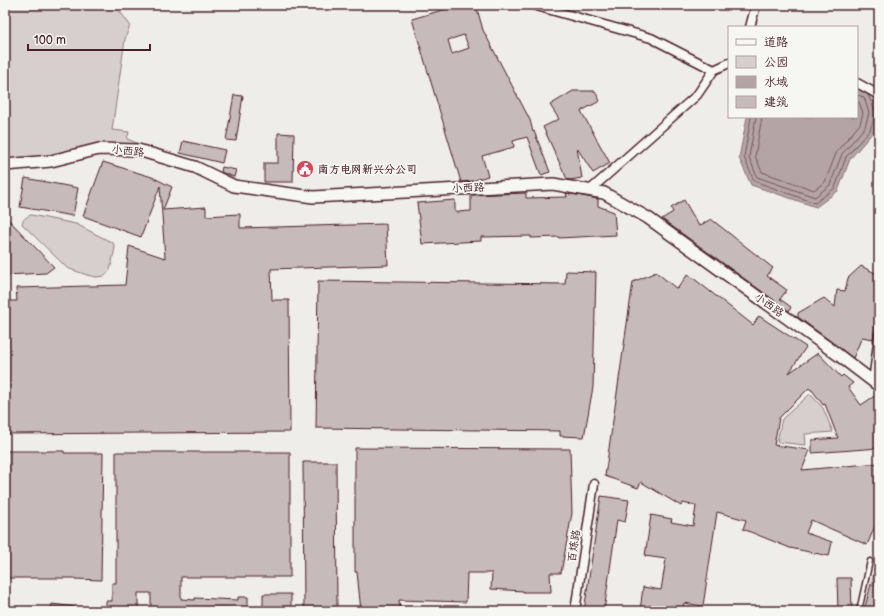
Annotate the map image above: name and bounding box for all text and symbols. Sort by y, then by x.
scale bar [28,26,150,52]
legend [728,26,858,118]
text: 100 m [34,33,66,48]
text: 道路 [764,35,788,50]
text: 公园 [764,55,788,70]
text: 水域 [764,75,788,90]
text: 建筑 [764,95,788,110]
street label: 小西路 [111,143,145,159]
public building icon: 南方电网新兴分公司 [295,159,315,179]
place label: 南方电网新兴分公司 [318,163,417,176]
street label: 小西路 [451,181,485,195]
street label: 小西路 [752,290,786,320]
street label: 百炼路 [565,529,583,563]

